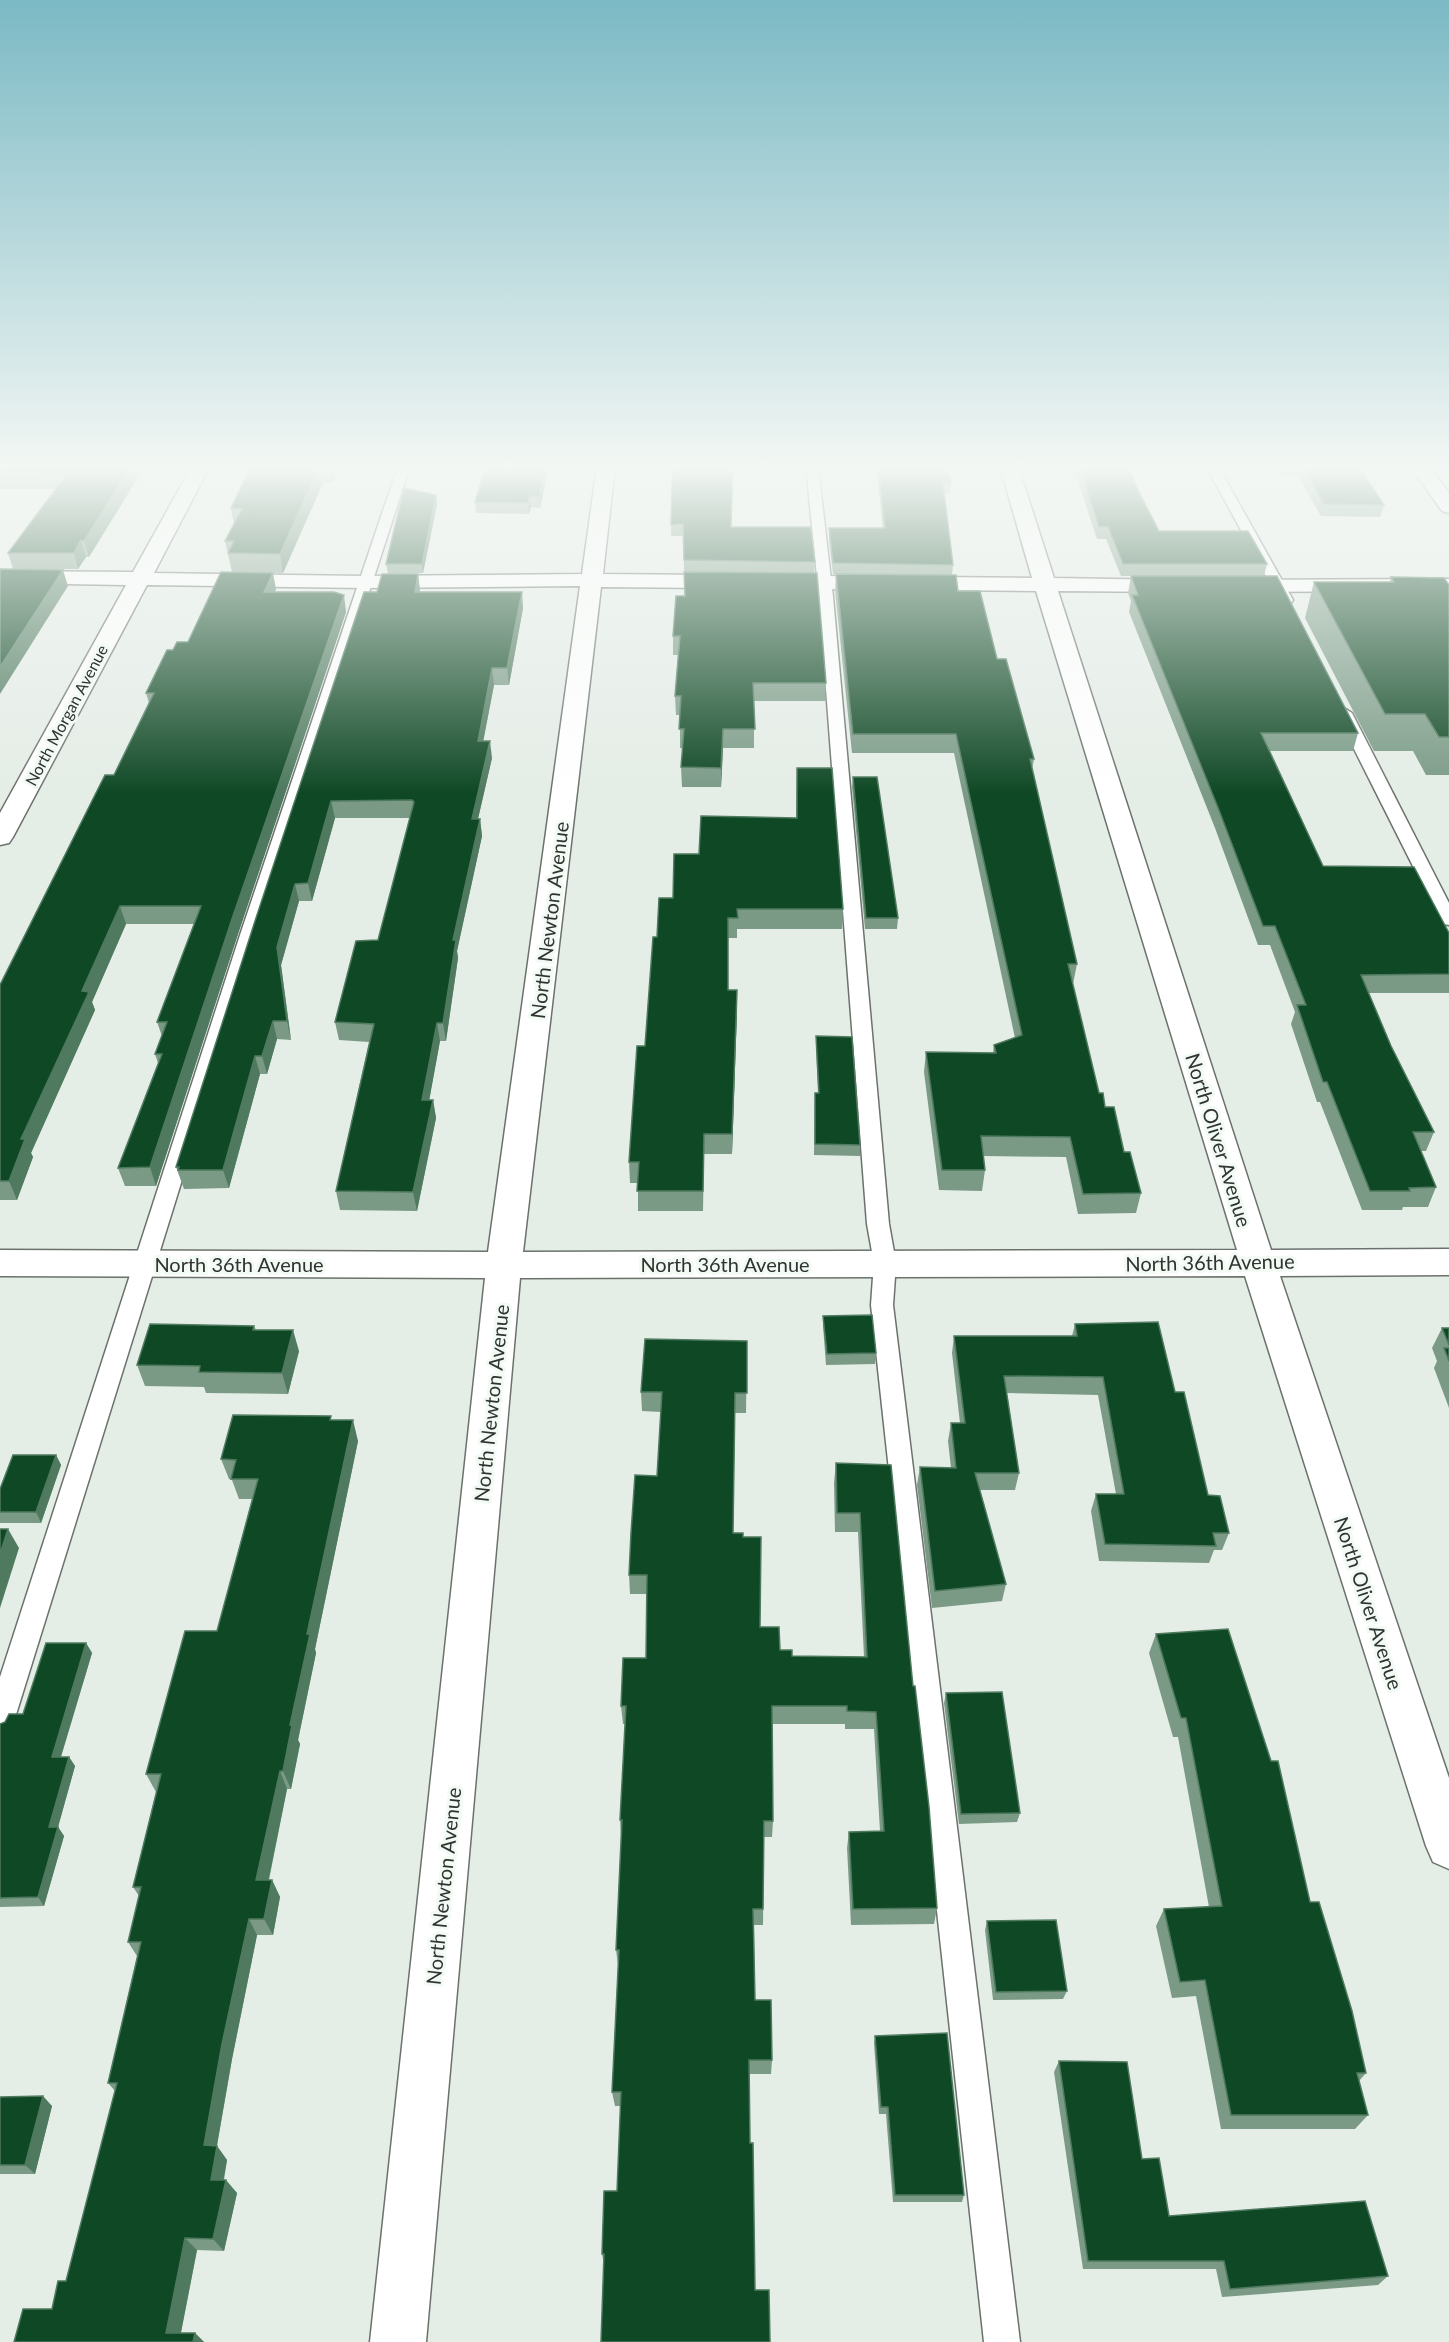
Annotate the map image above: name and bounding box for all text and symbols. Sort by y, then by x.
street label: North Morgan Avenue [21,641,111,789]
street label: North Newton Avenue [525,820,573,1020]
street label: North Oliver Avenue [1181,1050,1257,1230]
street label: North 36th Avenue [1125,1249,1295,1275]
street label: North 36th Avenue [154,1252,324,1276]
street label: North 36th Avenue [640,1252,810,1276]
street label: North Newton Avenue [469,1303,513,1503]
street label: North Oliver Avenue [1330,1513,1408,1693]
street label: North Newton Avenue [421,1786,465,1986]

